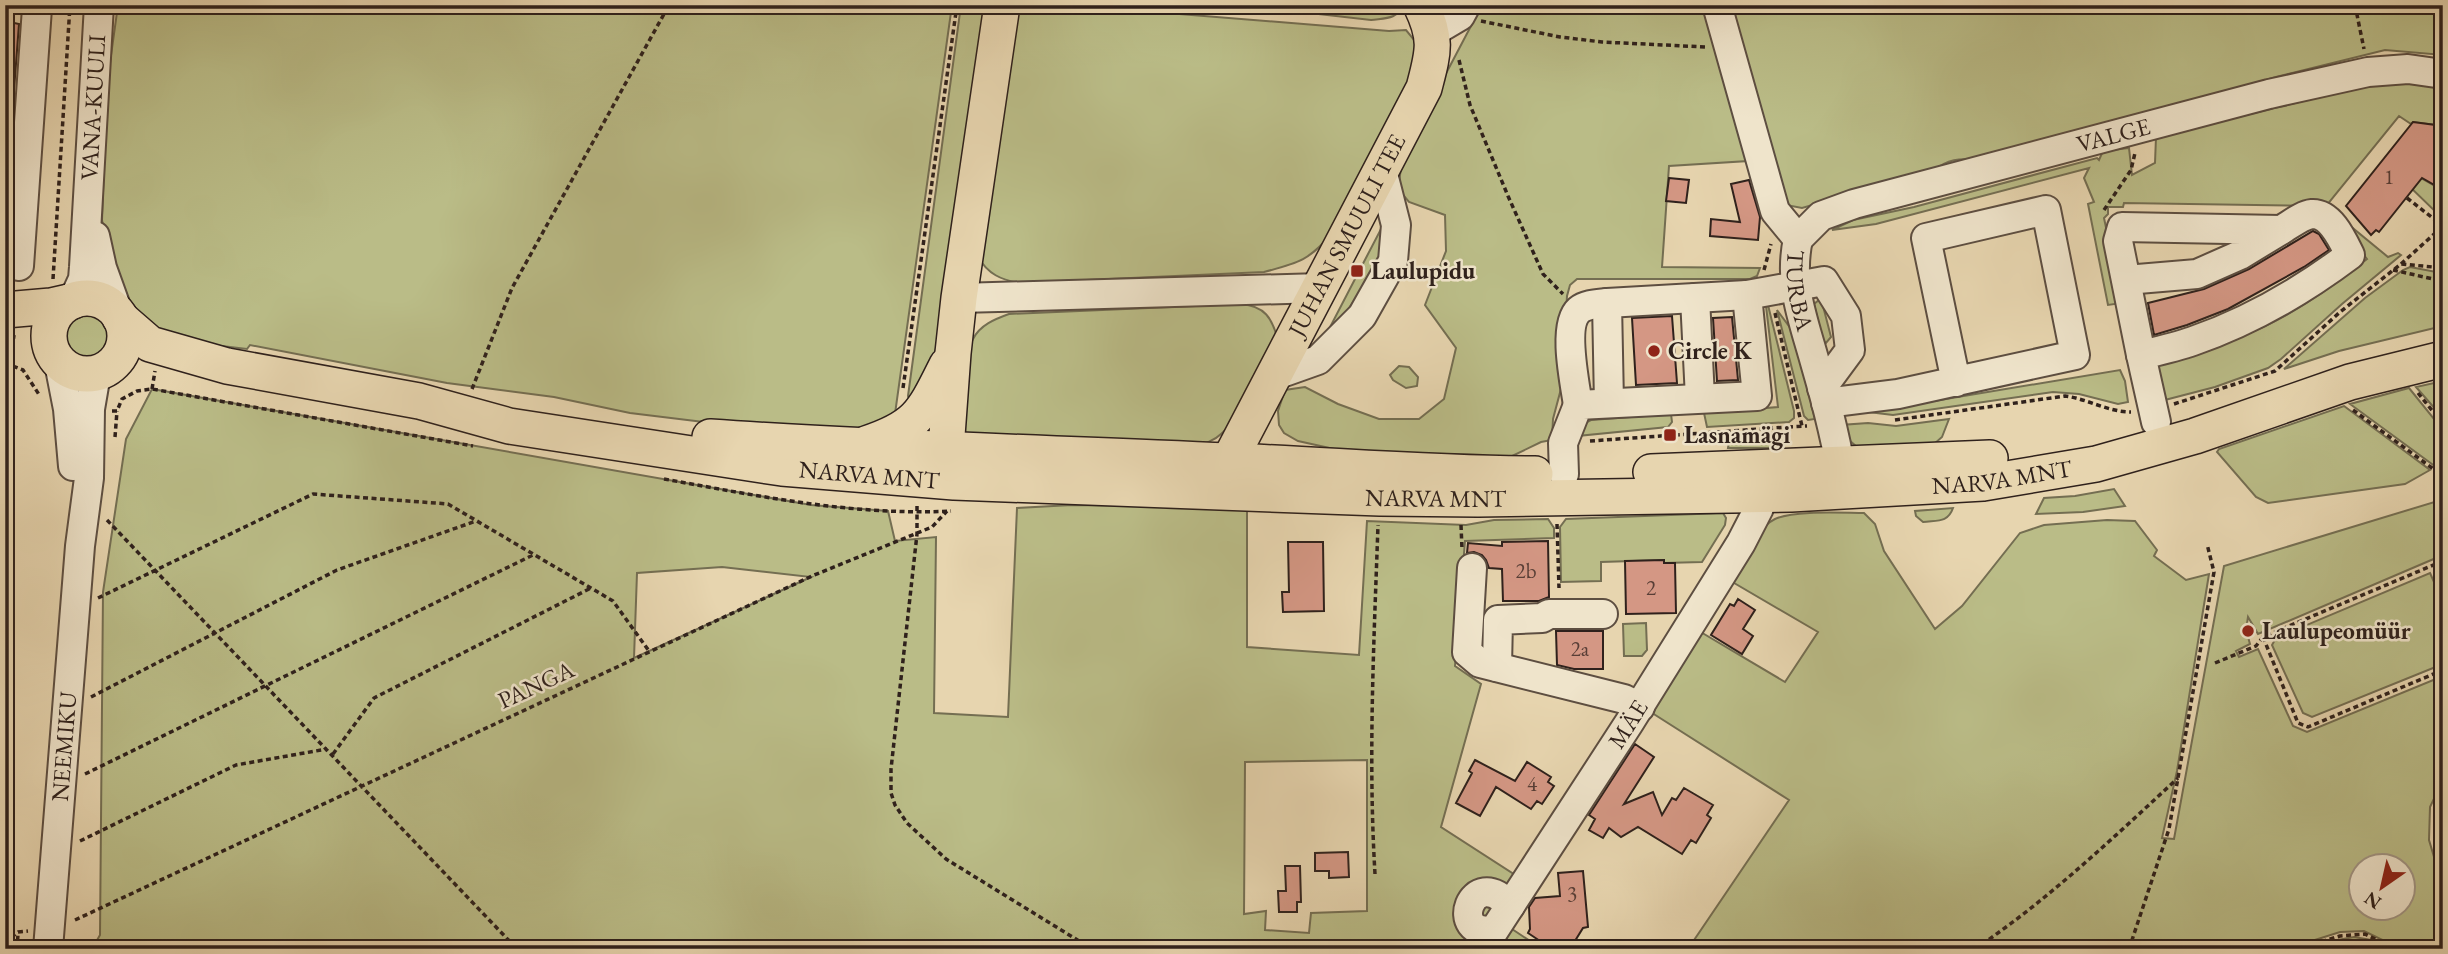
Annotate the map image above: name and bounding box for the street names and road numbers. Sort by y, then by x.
street label: VANA-KUULI [73,34,112,181]
street label: VALGE [2073,110,2153,159]
street label: JUHAN SMUULI TEE [1280,129,1412,343]
street label: TURBA [1780,249,1821,335]
street label: NARVA MNT [1931,452,2075,501]
street label: NARVA MNT [798,453,942,496]
street label: NARVA MNT [1364,481,1507,514]
street label: PANGA [493,653,579,716]
street label: NEEMIKU [44,690,83,803]
street label: MÄE [1601,694,1655,754]

